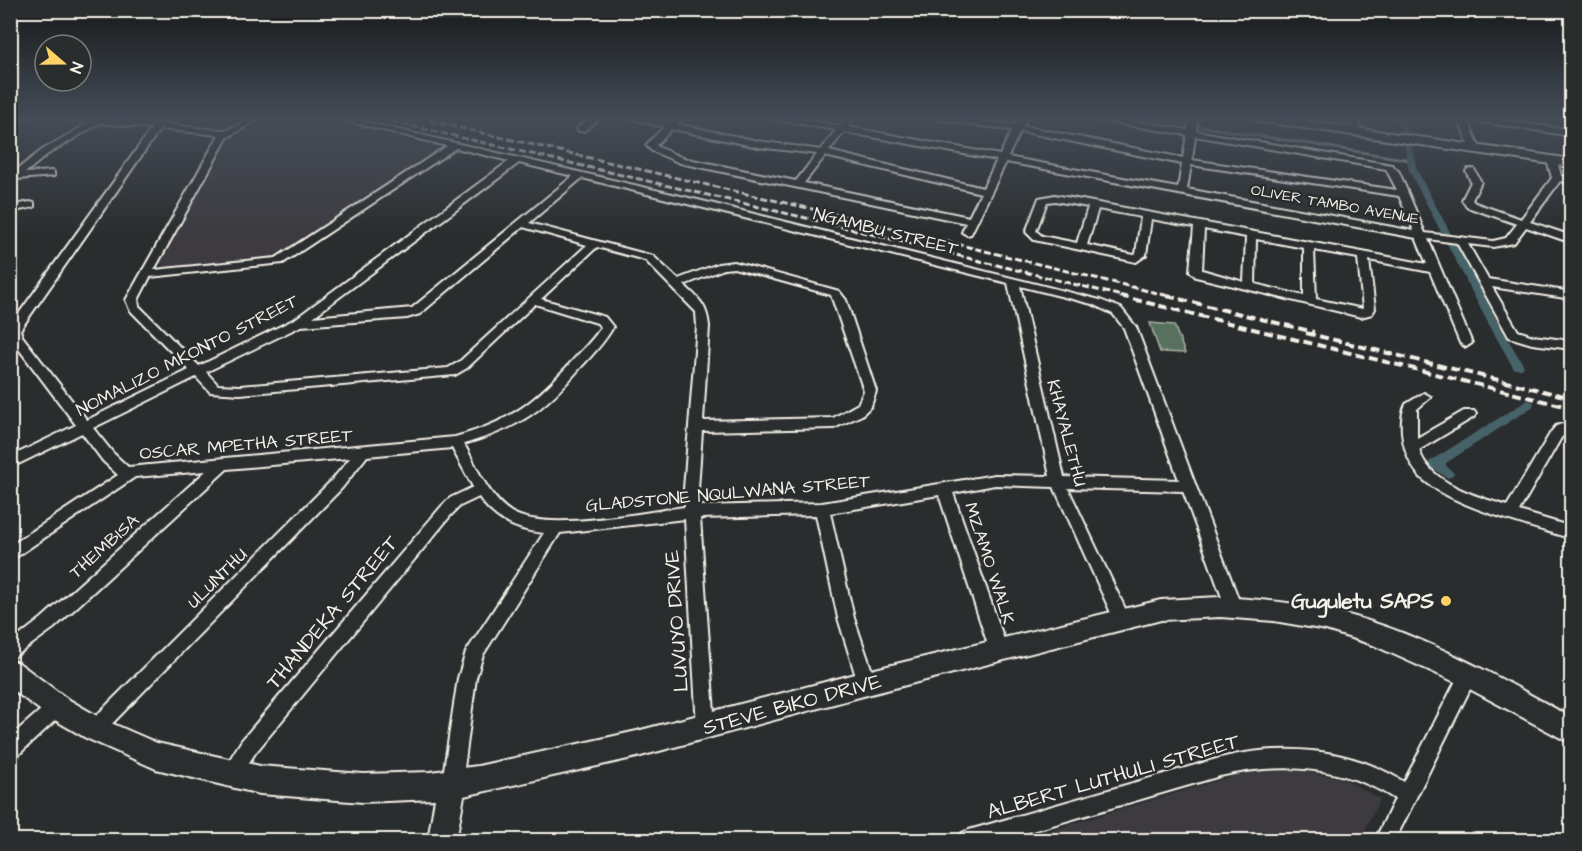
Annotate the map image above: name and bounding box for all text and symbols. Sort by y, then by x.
north arrow [33,33,93,93]
text: N [64,59,88,76]
street label: OLIVER TAMBO AVENUE [1249,179,1421,230]
street label: NGAMBU STREET [811,201,962,262]
street label: NOMALIZO MKONTO STREET [72,288,303,422]
street label: KHAYALETHU [1040,377,1093,489]
street label: OSCAR MPETHA STREET [138,423,354,466]
street label: GLADSTONE NQULWANA STREET [585,469,872,518]
street label: MZAMO WALK [958,499,1021,627]
street label: THEMBISA [64,508,145,585]
street label: THANDEKA STREET [259,529,406,695]
street label: ULUNTHU [182,543,253,614]
street label: LUVUYO DRIVE [657,548,696,693]
place label: Guguletu SAPS [1291,587,1434,618]
marker: Guguletu SAPS [1439,594,1453,608]
street label: STEVE BIKO DRIVE [700,667,885,742]
street label: ALBERT LUTHULI STREET [984,726,1244,826]

